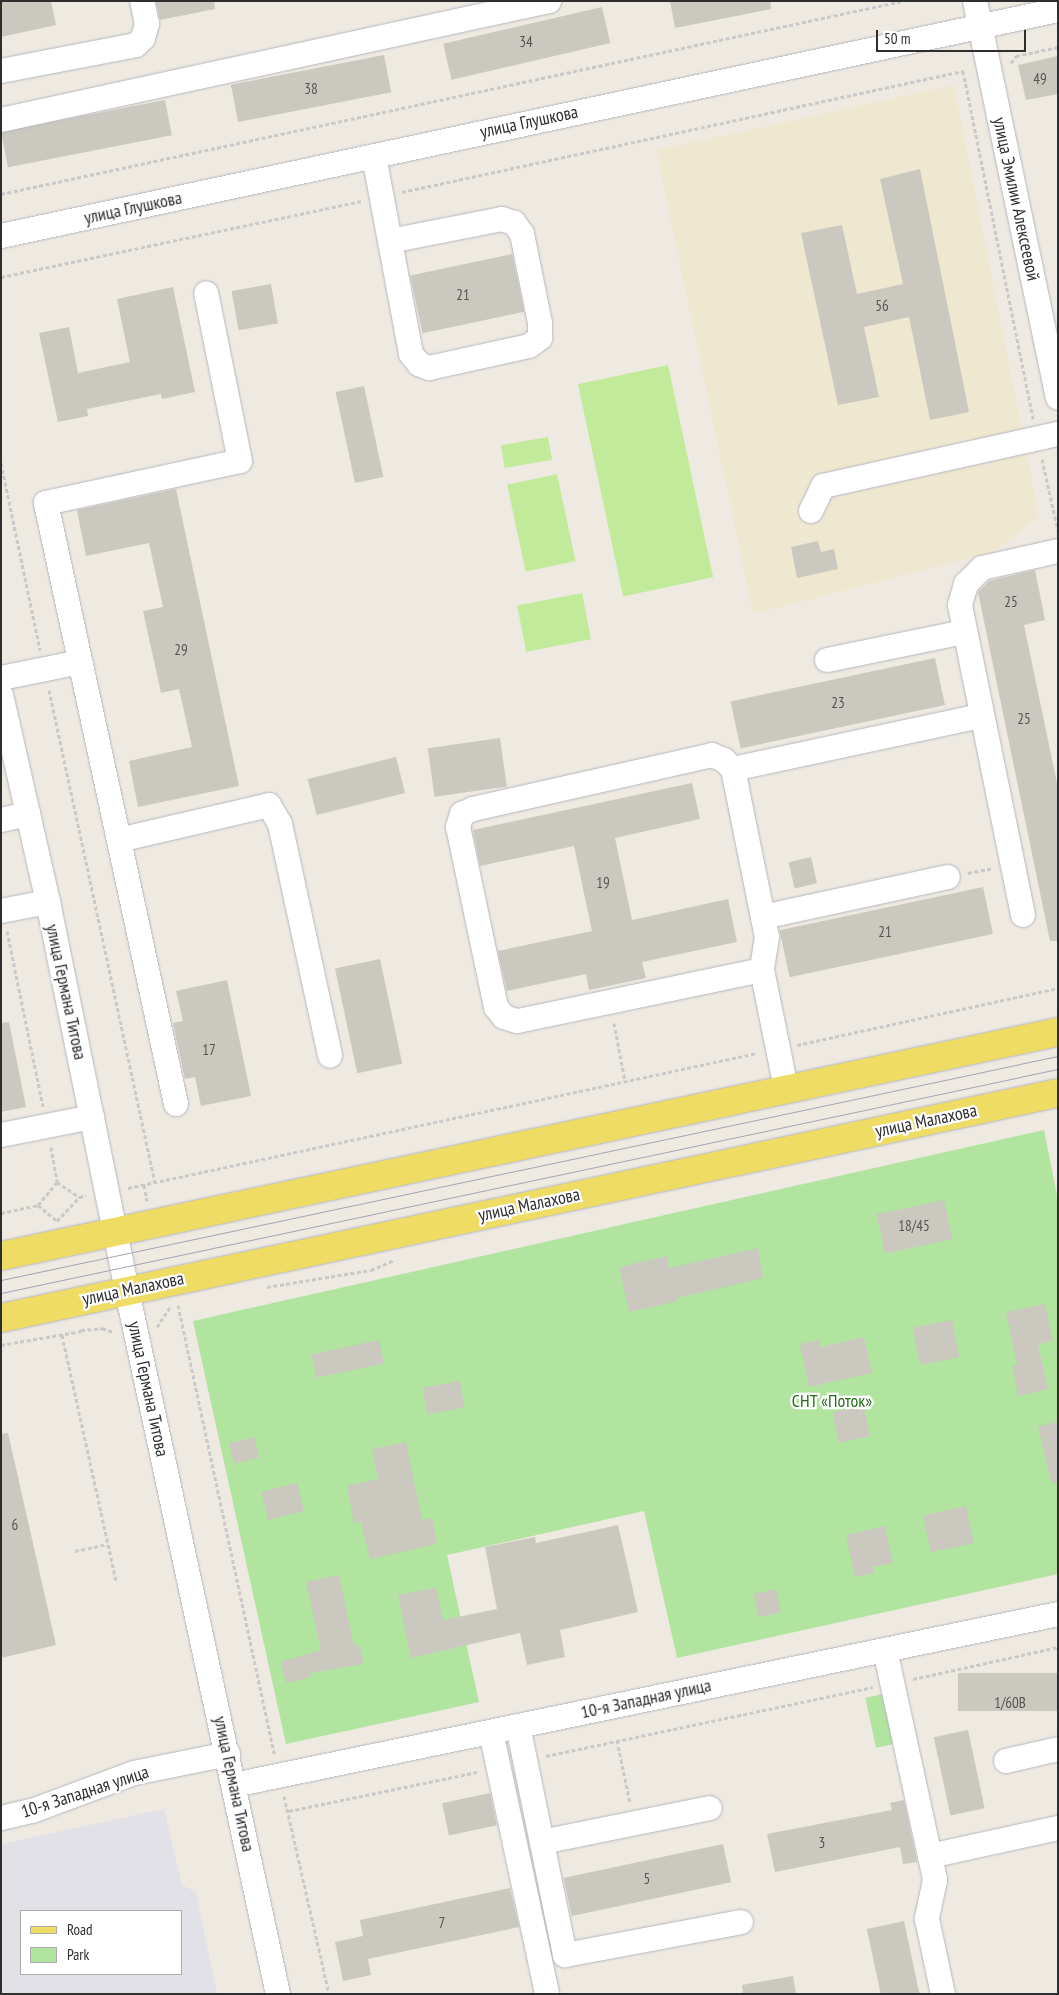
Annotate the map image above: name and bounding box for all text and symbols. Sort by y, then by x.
scale bar [879,20,1029,52]
text: 50 m [884,29,910,48]
house number: 34 [519,33,533,51]
house number: 49 [1033,70,1047,88]
house number: 38 [304,80,318,98]
street label: улица Глушкова [478,101,580,143]
street label: улица Эмилии Алексеевой [988,115,1044,283]
street label: улица Глушкова [82,187,184,229]
house number: 21 [456,286,470,304]
house number: 56 [875,297,889,315]
house number: 25 [1004,593,1018,611]
house number: 29 [174,641,188,659]
house number: 23 [831,694,845,712]
house number: 25 [1017,710,1031,728]
house number: 19 [596,874,610,892]
street label: улица Германа Титова [41,922,91,1062]
house number: 21 [878,923,892,941]
house number: 17 [202,1041,216,1059]
street label: улица Малахова [873,1100,979,1142]
street label: улица Малахова [476,1184,582,1226]
house number: 18/45 [898,1217,930,1235]
street label: улица Малахова [80,1268,186,1310]
street label: улица Германа Титова [123,1319,173,1459]
park label: СНТ «Поток» [792,1390,872,1412]
house number: 6 [12,1516,18,1534]
street label: 10-я Западная улица [579,1675,713,1723]
house number: 1/60В [994,1694,1026,1712]
street label: улица Германа Титова [209,1714,259,1854]
street label: 10-я Западная улица [19,1761,151,1823]
house number: 3 [819,1834,825,1852]
house number: 5 [644,1870,650,1888]
legend [20,1910,182,1975]
house number: 7 [439,1914,445,1932]
text: Road [67,1920,93,1939]
text: Park [67,1945,89,1964]

